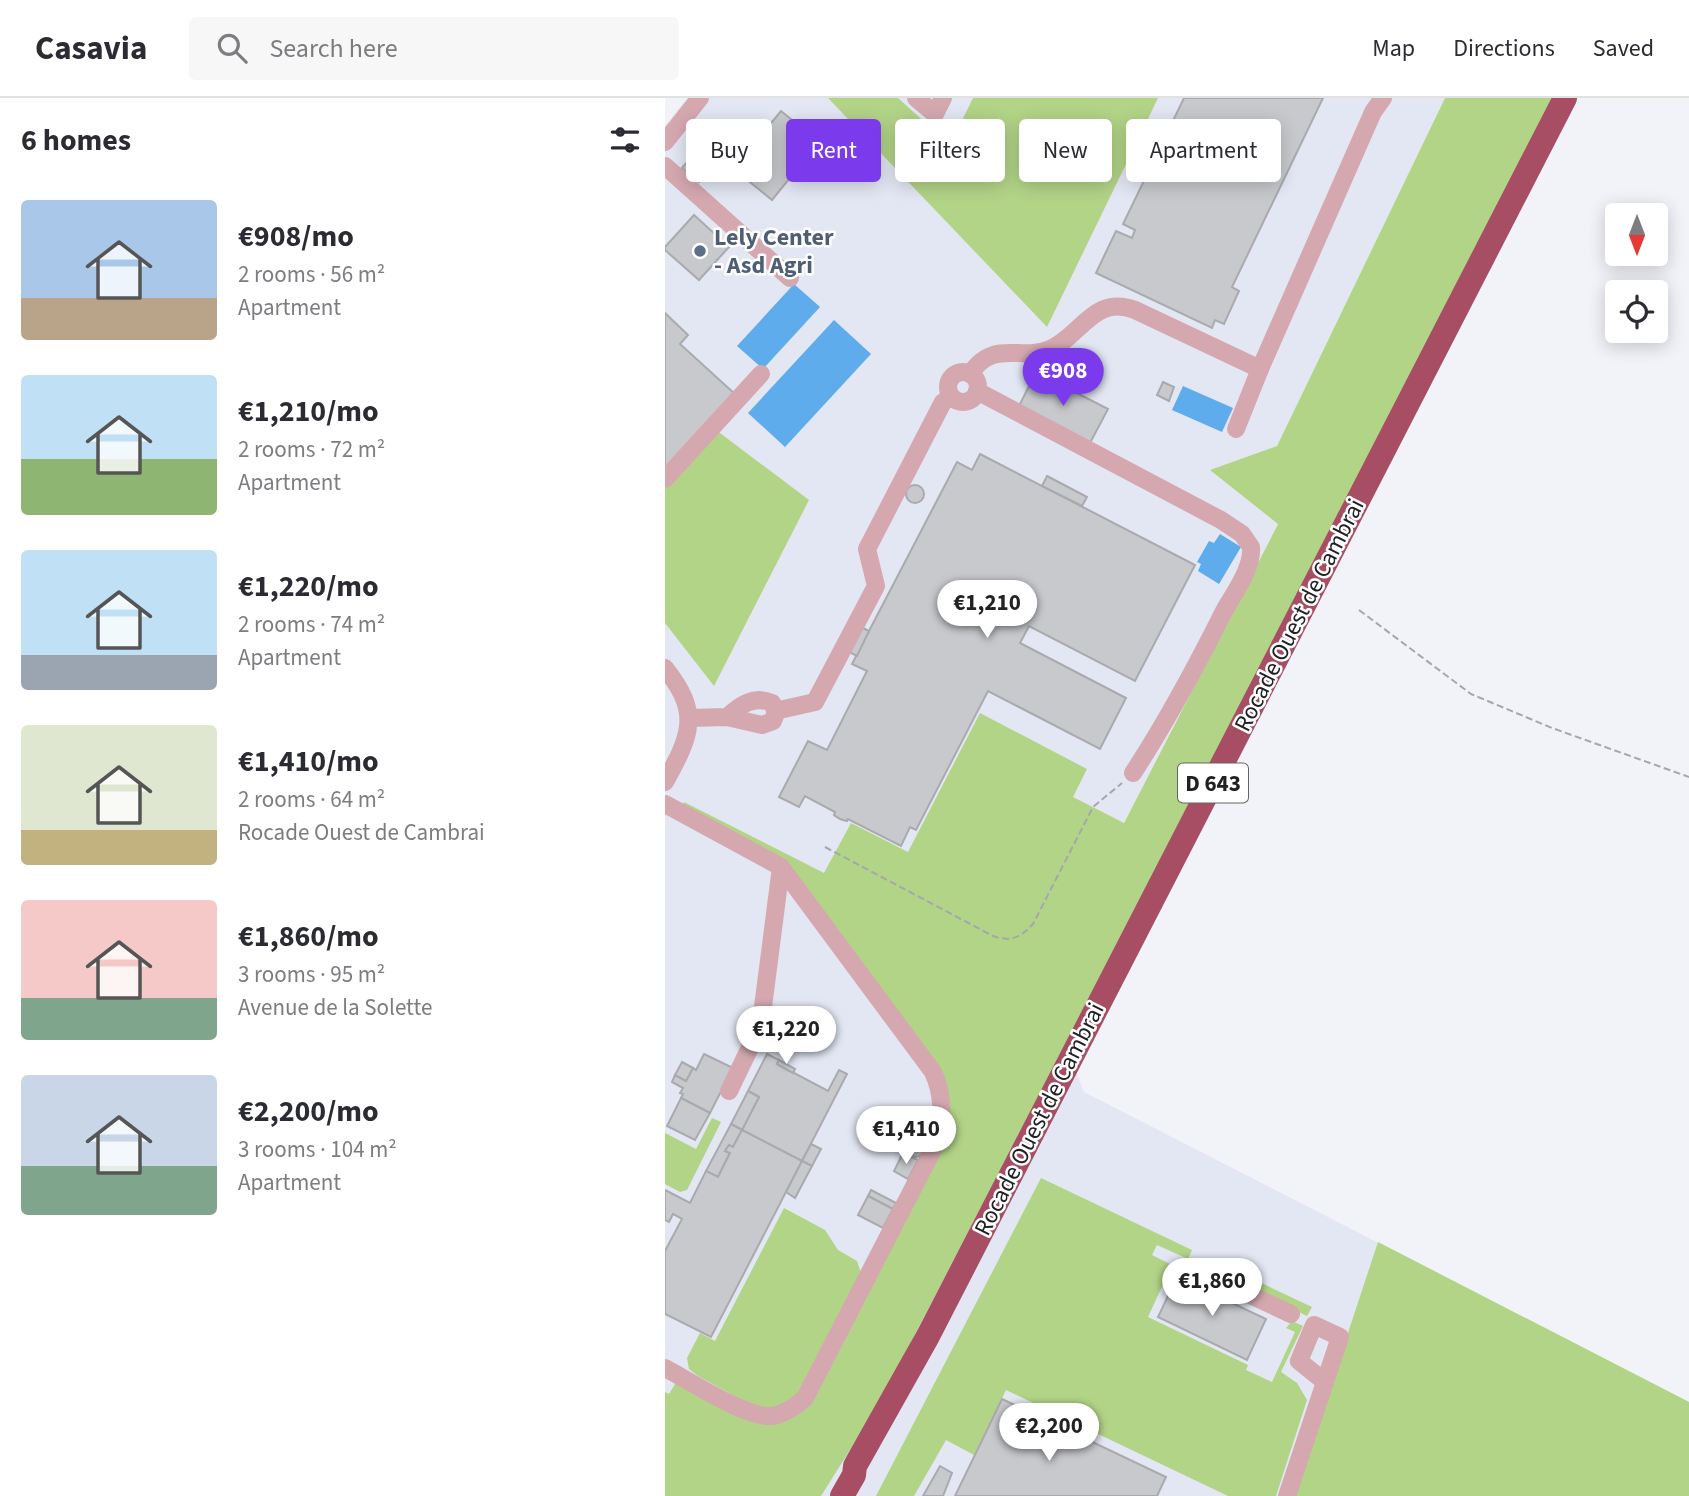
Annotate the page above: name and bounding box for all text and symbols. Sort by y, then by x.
search box [189,17,679,80]
text: Casavia [35,25,147,72]
icon: search [213,29,251,67]
text: Search here [269,30,398,67]
text: Map [1372,31,1415,66]
text: Directions [1453,31,1555,66]
text: Saved [1593,31,1654,66]
text: 6 homes [21,119,131,162]
chip: Buy [686,119,772,182]
chip: Rent [786,119,881,182]
chip: Filters [895,119,1005,182]
chip: New [1019,119,1112,182]
chip: Apartment [1126,119,1281,182]
icon: filters [606,121,644,159]
north arrow [1605,203,1668,266]
map controls [1605,203,1668,343]
text: €908/mo [238,215,354,258]
place label: Lely Center - Asd Agri [714,220,834,283]
icon: home [77,228,161,312]
marker: Lely Center - Asd Agri [692,243,708,259]
text: 2 rooms · 56 m² [238,258,385,291]
button: locate [1605,280,1668,343]
text: Apartment [238,291,341,324]
pin: €908 [1022,348,1104,408]
text: €908 [1039,354,1087,387]
text: €1,210/mo [238,390,379,433]
icon: home [77,403,161,487]
text: 2 rooms · 72 m² [238,433,385,466]
text: Apartment [238,466,341,499]
street label: Rocade Ouest de Cambrai [1225,493,1373,738]
text: €1,220/mo [238,565,379,608]
icon: home [77,578,161,662]
pin: €1,210 [930,580,1044,640]
text: €1,210 [953,586,1021,619]
text: 2 rooms · 74 m² [238,608,385,641]
text: Apartment [238,641,341,674]
text: €1,410/mo [238,740,379,783]
icon: home [77,753,161,837]
road number: D 643 [1178,764,1248,803]
text: 2 rooms · 64 m² [238,783,385,816]
text: Rocade Ouest de Cambrai [238,816,485,849]
text: €1,860/mo [238,915,379,958]
icon: home [77,928,161,1012]
text: 3 rooms · 95 m² [238,958,385,991]
text: Avenue de la Solette [238,991,432,1024]
street label: Rocade Ouest de Cambrai [965,997,1113,1242]
pin: €1,220 [729,1006,843,1066]
text: €1,220 [752,1012,820,1045]
text: €2,200/mo [238,1090,379,1133]
icon: home [77,1103,161,1187]
pin: €1,410 [849,1107,963,1166]
text: €1,410 [872,1112,940,1145]
text: 3 rooms · 104 m² [238,1133,397,1166]
text: Apartment [238,1166,341,1199]
pin: €1,860 [1155,1258,1269,1318]
text: €1,860 [1178,1264,1246,1297]
pin: €2,200 [992,1404,1106,1463]
text: €2,200 [1015,1409,1083,1442]

